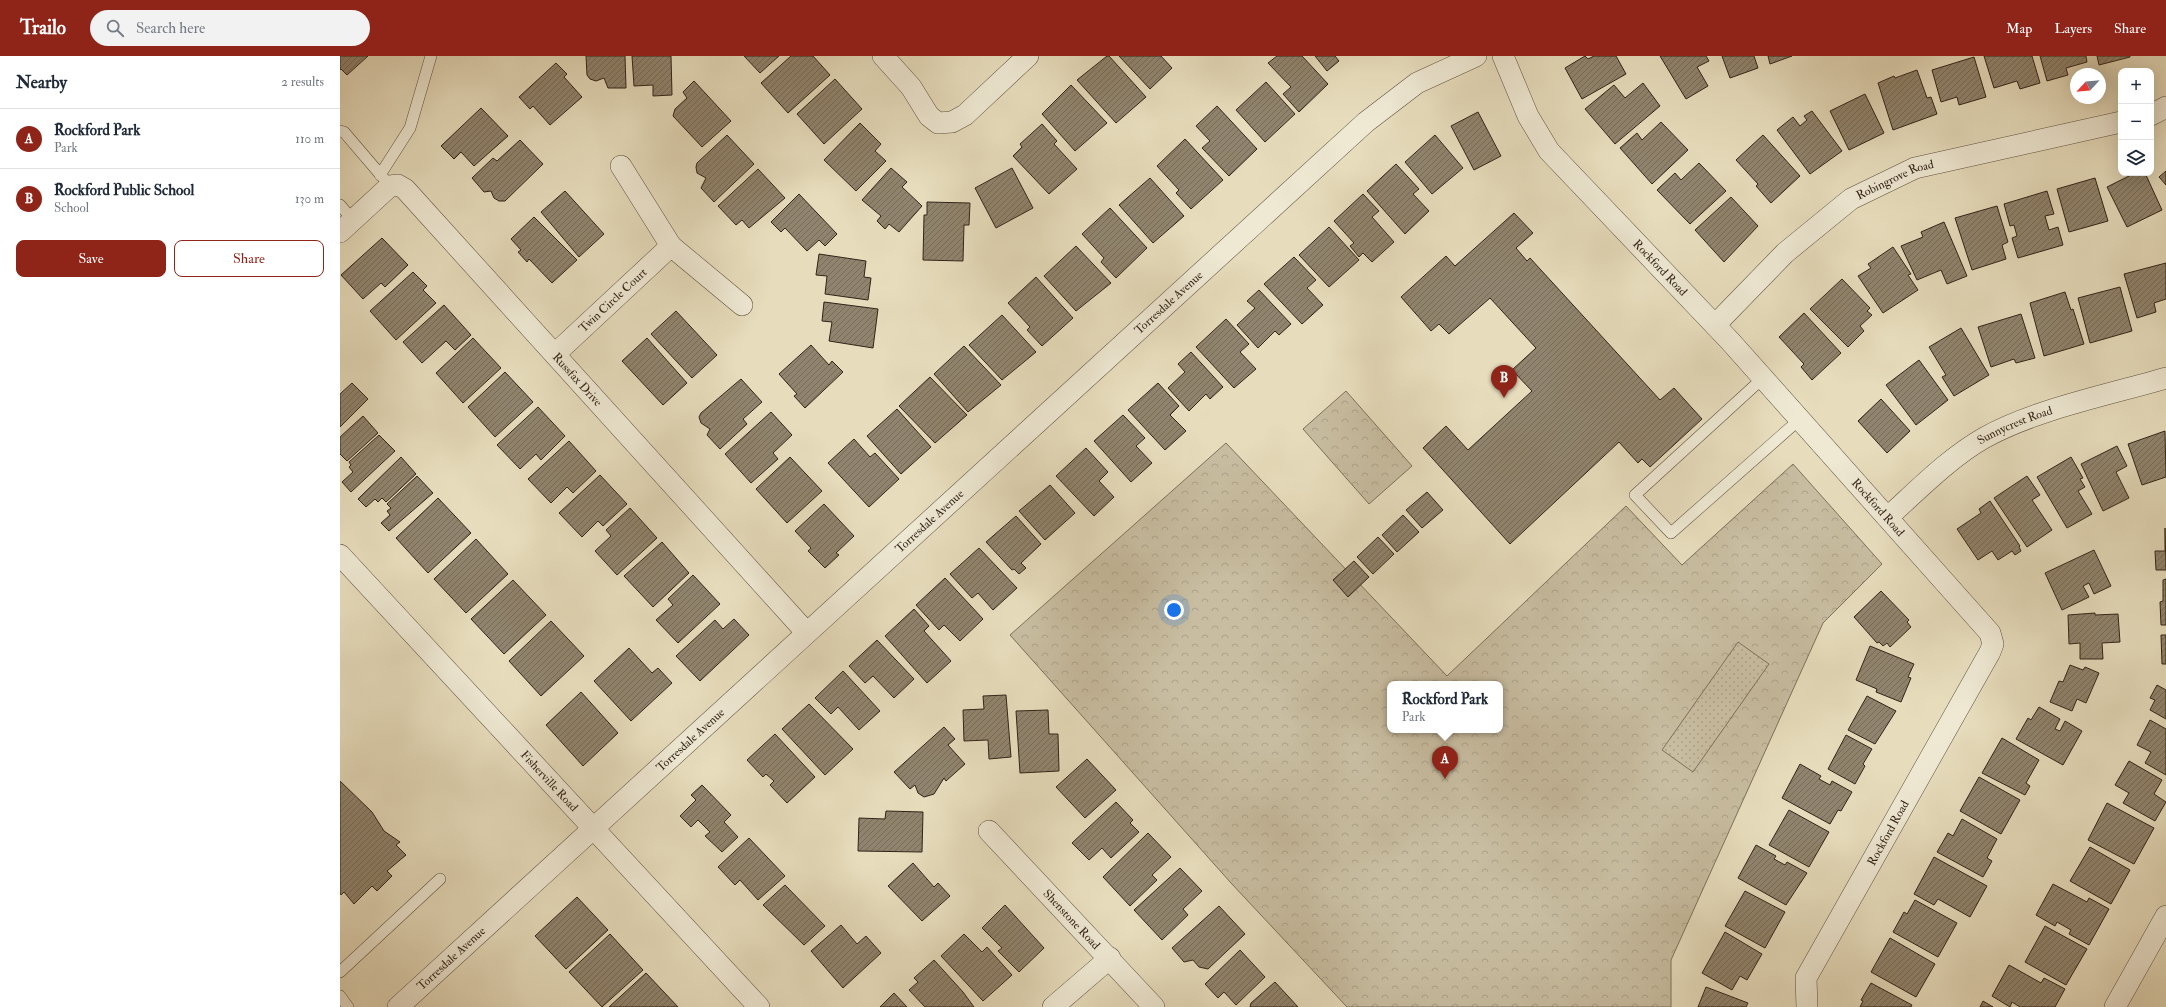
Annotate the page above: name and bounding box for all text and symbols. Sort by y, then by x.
search box [90,10,370,46]
text: Trailo [20,16,66,40]
icon: search [104,17,126,39]
text: Search here [136,19,205,38]
text: Map [2006,20,2032,37]
text: Layers [2054,20,2092,37]
text: Share [2114,20,2146,37]
north arrow [2070,68,2106,104]
map controls [2118,68,2154,176]
button: + [2118,68,2154,104]
text: Nearby [16,72,67,93]
text: 2 results [281,74,324,90]
button: − [2118,104,2154,140]
text: Rockford Park [54,121,140,140]
text: A [25,131,33,147]
text: 110 m [295,131,324,147]
text: Park [54,140,78,156]
button: layers [2118,140,2154,176]
street label: Robingrove Road [1854,157,1935,203]
text: Rockford Public School [54,181,194,200]
text: B [25,191,33,207]
text: 130 m [295,191,324,207]
text: School [54,200,89,216]
street label: Rockford Road [1629,237,1690,299]
button: Save [16,240,166,277]
button: Share [174,240,324,277]
street label: Twin Circle Court [576,265,651,336]
street label: Torresdale Avenue [1132,268,1206,338]
street label: Russfax Drive [549,350,605,410]
pin: B [1491,365,1517,398]
street label: Sunnycrest Road [1975,403,2054,448]
street label: Rockford Road [1848,476,1907,540]
street label: Torresdale Avenue [892,487,967,557]
your location [1164,600,1184,620]
popup [1387,681,1503,733]
text: Rockford Park [1402,690,1488,709]
street label: Torresdale Avenue [653,705,728,775]
text: Park [1402,709,1426,725]
pin: A [1432,746,1458,779]
street label: Fisherville Road [517,748,581,815]
street label: Rockford Road [1864,798,1913,869]
street label: Shenstone Road [1040,886,1103,953]
street label: Torresdale Avenue [414,924,489,994]

